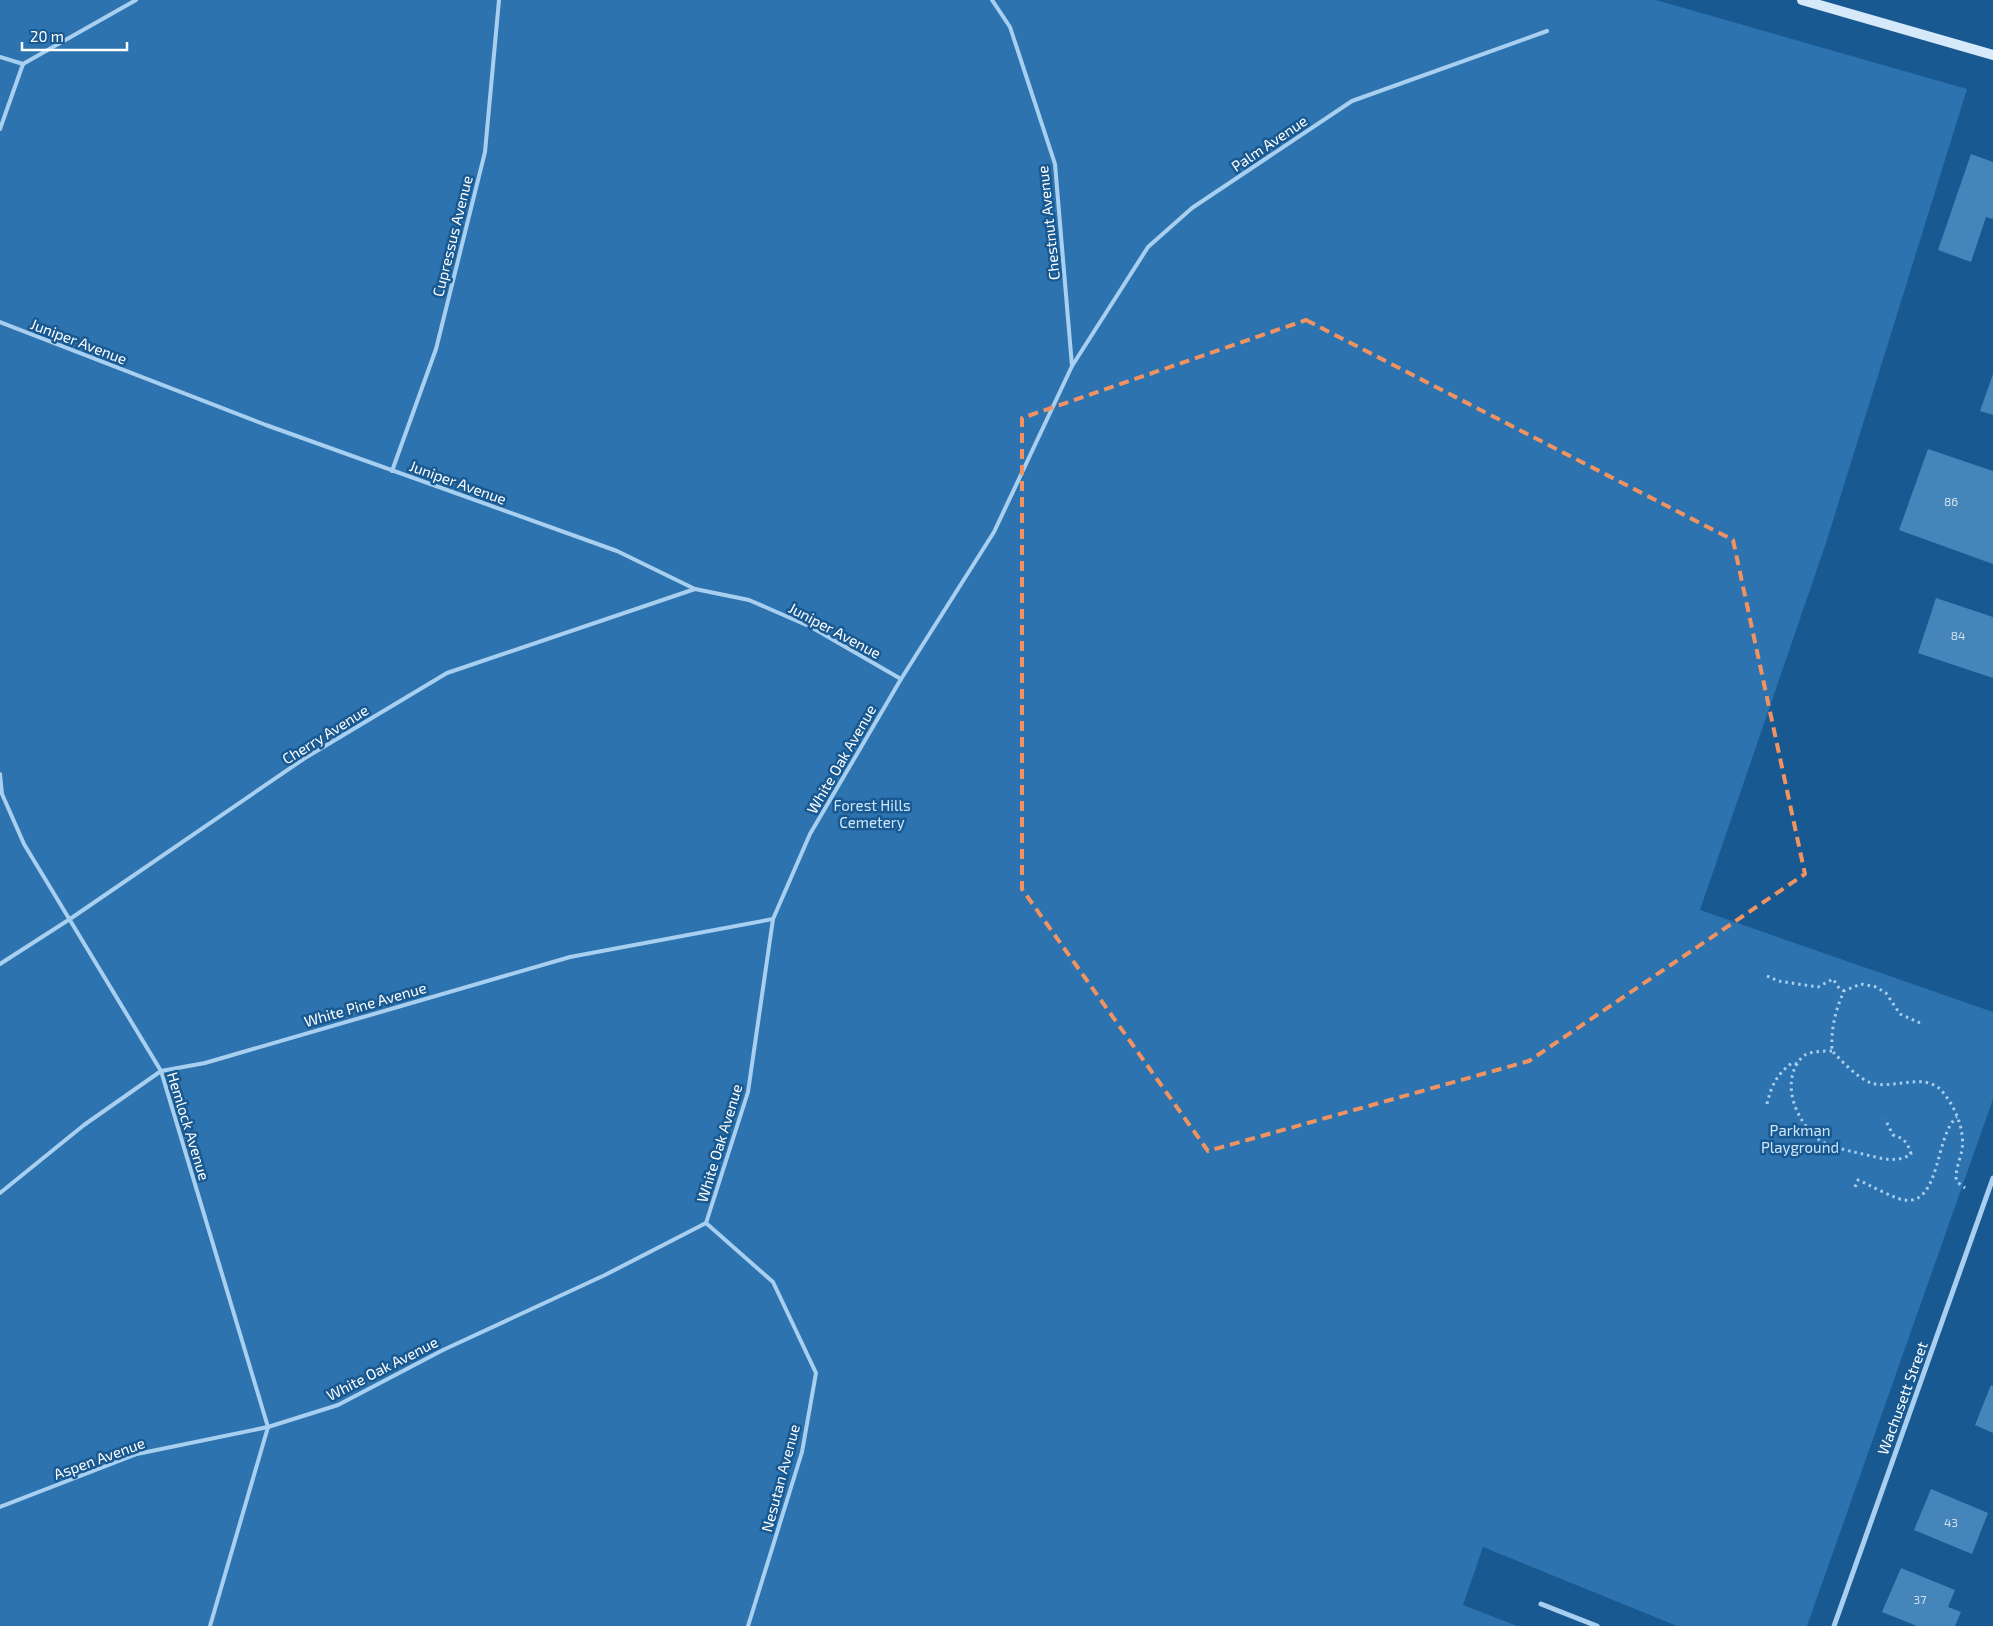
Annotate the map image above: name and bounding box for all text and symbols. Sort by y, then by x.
scale bar [22,20,128,52]
text: 20 m [30,27,64,45]
street label: Palm Avenue [1228,111,1310,175]
street label: Chestnut Avenue [1033,165,1063,281]
street label: Cupressus Avenue [428,173,476,299]
street label: Juniper Avenue [28,314,130,368]
street label: Juniper Avenue [407,456,509,508]
house number: 86 [1944,494,1958,508]
street label: Juniper Avenue [786,598,884,662]
house number: 84 [1951,628,1965,642]
street label: Cherry Avenue [279,700,371,768]
street label: White Oak Avenue [803,701,879,817]
park label: Forest Hills Cemetery [833,796,911,831]
street label: White Pine Avenue [302,978,428,1030]
street label: Hemlock Avenue [164,1070,214,1182]
street label: White Oak Avenue [692,1082,746,1204]
park label: Parkman Playground [1761,1121,1839,1156]
street label: White Oak Avenue [323,1332,441,1404]
street label: Wachusett Street [1873,1339,1931,1457]
street label: Nesutan Avenue [757,1422,803,1534]
street label: Aspen Avenue [51,1433,147,1483]
house number: 43 [1944,1515,1958,1529]
house number: 37 [1914,1592,1926,1606]

